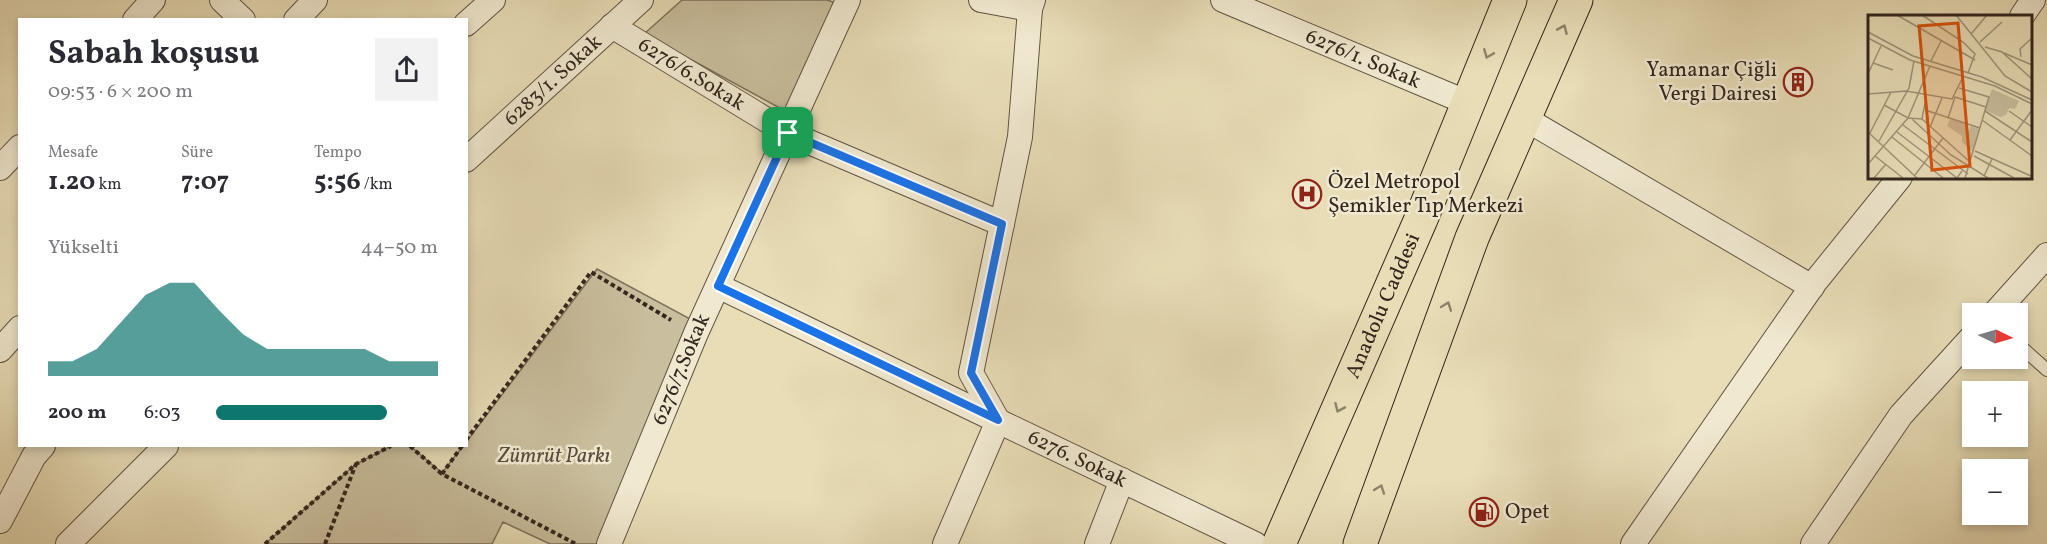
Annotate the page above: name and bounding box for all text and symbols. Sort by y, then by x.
inset map [1868,15,2032,178]
street label: 6276/1. Sokak [1301,22,1426,96]
one-way arrow [1556,25,1568,36]
street label: 6283/1. Sokak [498,28,609,133]
street label: 6276/6.Sokak [632,31,751,118]
text: Sabah koşusu [48,32,260,78]
button: share [375,38,438,101]
one-way arrow [1483,48,1495,59]
place label: Yamanar Çiğli Vergi Dairesi [1646,56,1777,109]
building icon: Yamanar Çiğli Vergi Dairesi [1782,66,1814,98]
text: 09:53 · 6 × 200 m [48,78,193,106]
pin [762,107,813,158]
icon: arrive [771,116,804,149]
text: Mesafe [48,142,98,164]
text: Süre [181,142,213,164]
text: Tempo [314,142,362,164]
text: 1.20 [48,164,95,200]
text: 7:07 [181,164,229,200]
text: 5:56 [314,164,361,200]
place label: Özel Metropol Şemikler Tıp Merkezi [1328,168,1524,221]
text: km [95,174,121,196]
text: /km [361,174,393,196]
hospital icon: Özel Metropol Şemikler Tıp Merkezi [1291,178,1323,210]
street label: Anadolu Caddesi [1339,228,1428,383]
text: Yükselti [48,234,119,262]
text: 44–50 m [361,234,438,262]
one-way arrow [1439,301,1452,312]
north arrow [1962,303,2028,369]
map controls [1962,303,2028,525]
street label: 6276/7.Sokak [645,308,718,429]
button: + [1962,381,2028,447]
text: 200 m [48,399,106,427]
text: 6:03 [144,399,181,427]
one-way arrow [1334,401,1346,412]
street label: 6276. Sokak [1023,423,1133,495]
park label: Zümrüt Parkı [497,442,610,471]
button: − [1962,459,2028,525]
one-way arrow [1373,484,1386,495]
fuel station icon: Opet [1468,496,1500,528]
place label: Opet [1505,498,1550,527]

